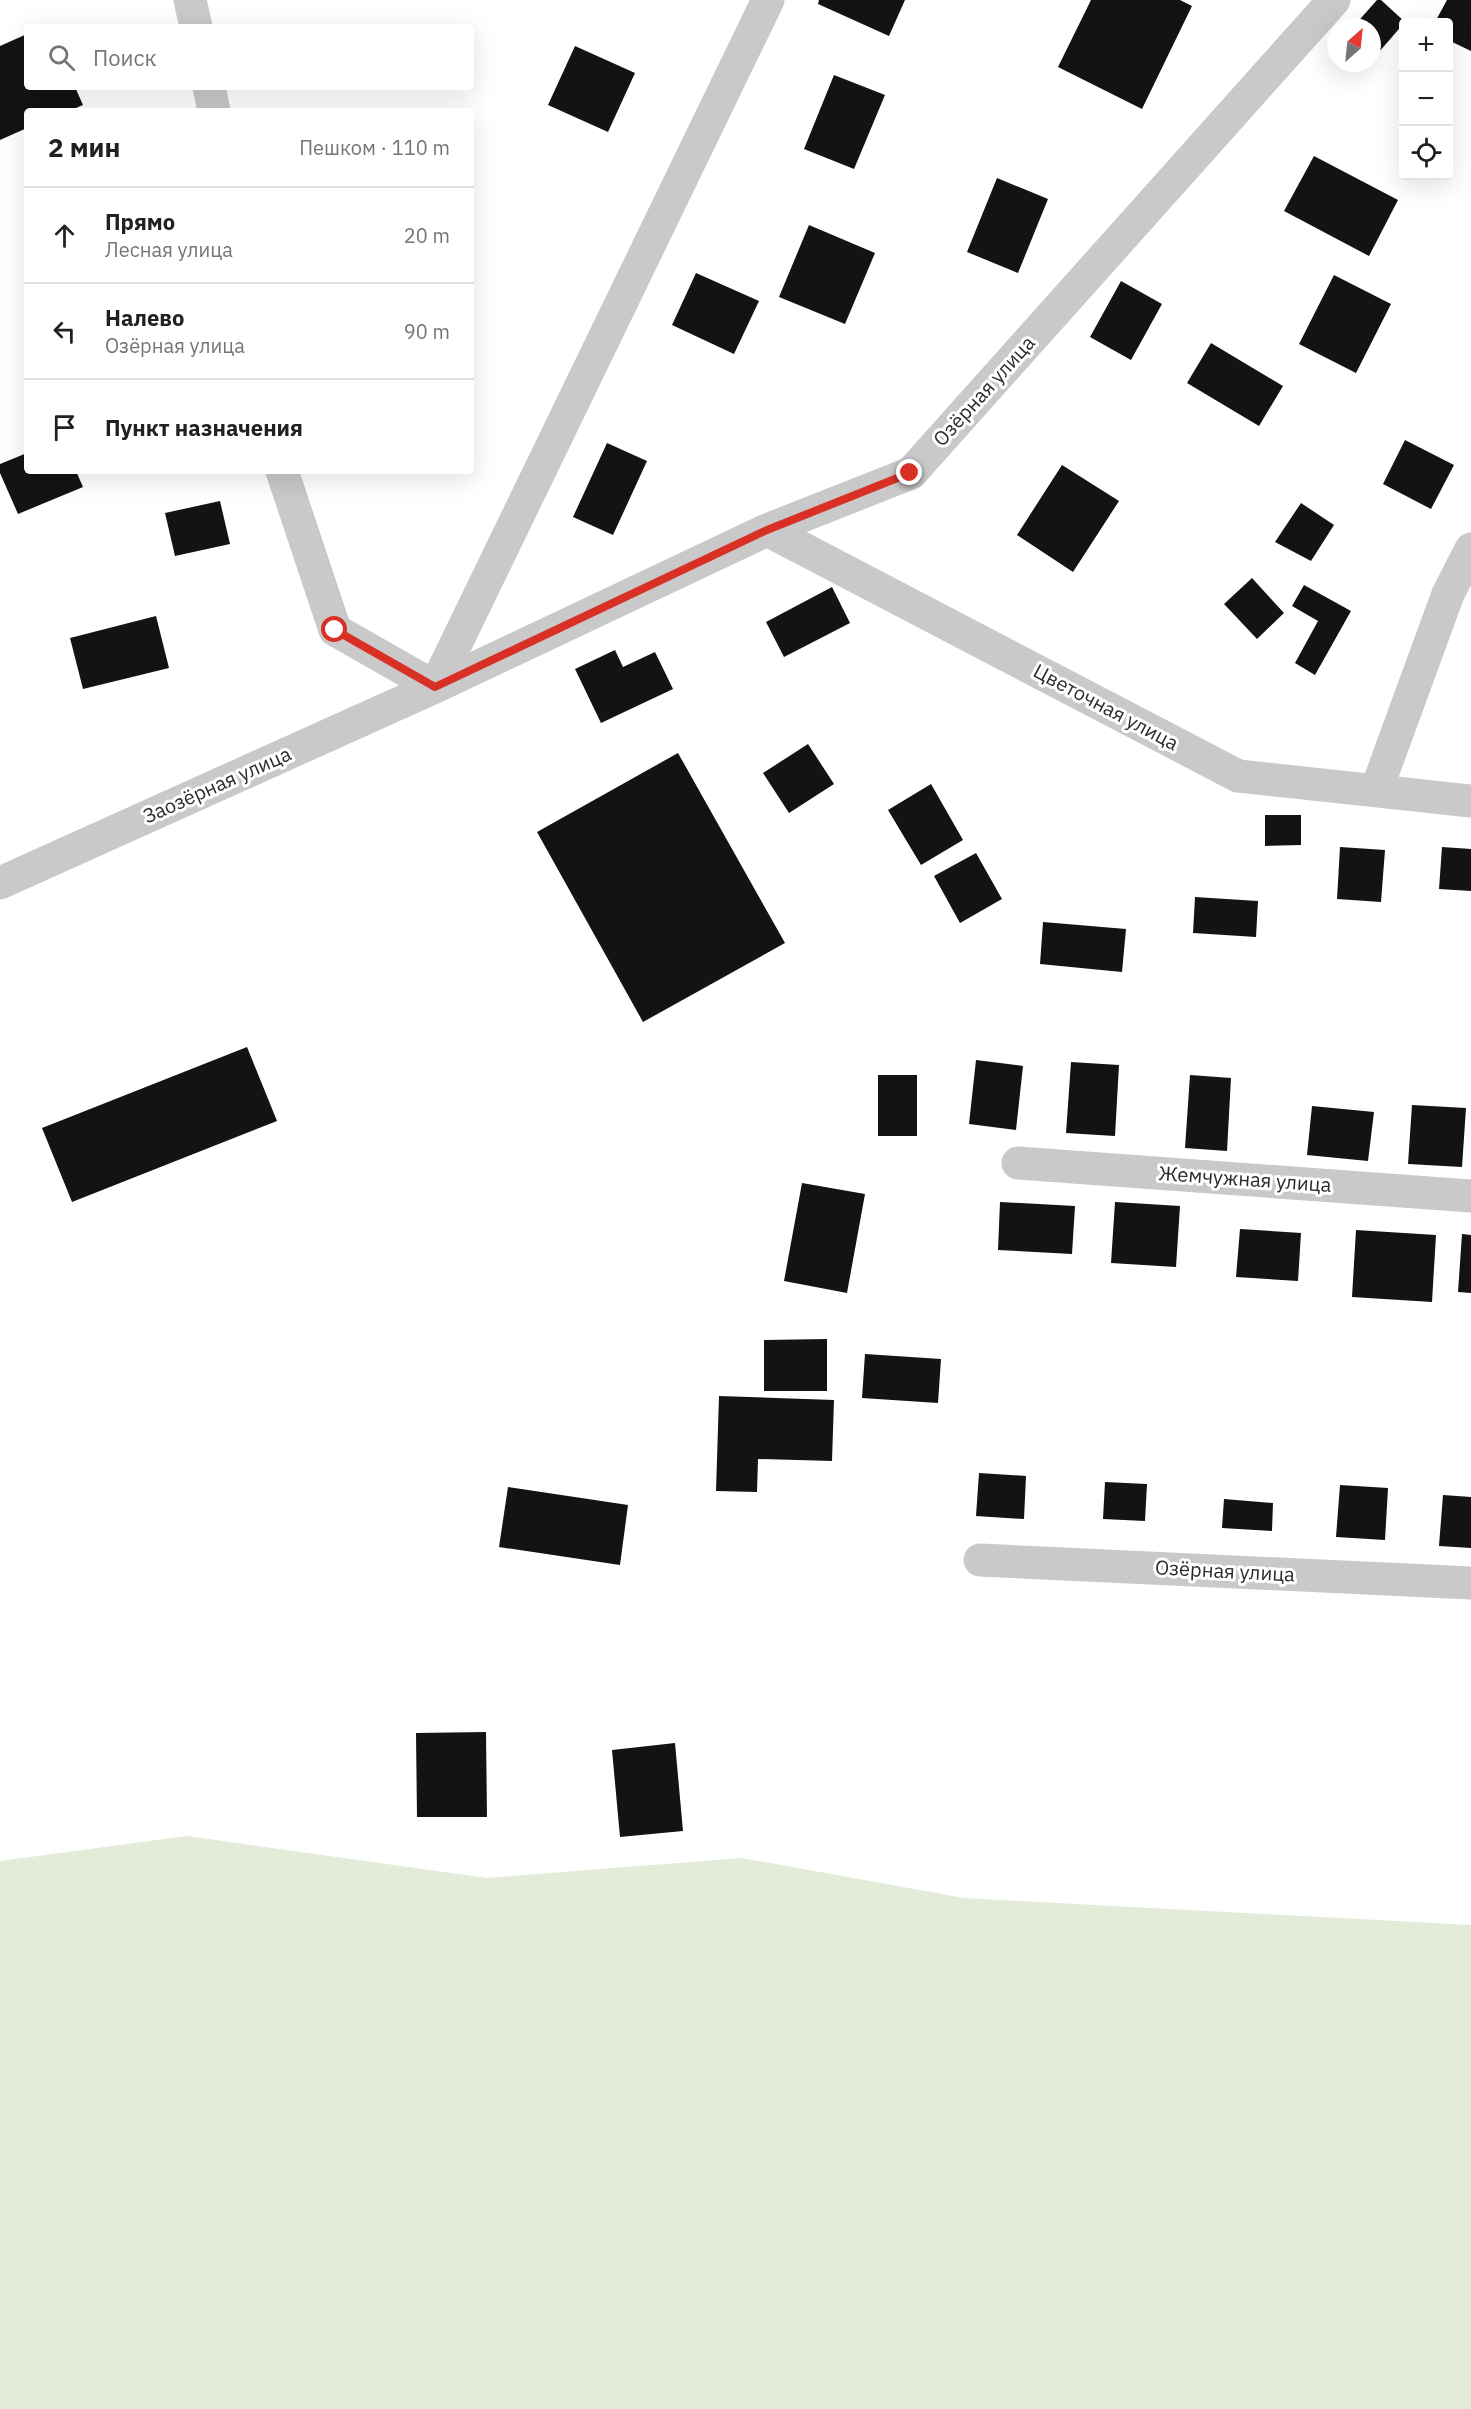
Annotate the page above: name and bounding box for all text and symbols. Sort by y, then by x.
north arrow [1327,18,1381,72]
map controls [1399,18,1453,180]
button: + [1399,18,1453,72]
search box [24,24,474,90]
icon: search [45,41,78,74]
text: Поиск [93,43,157,72]
button: − [1399,72,1453,126]
button: locate [1399,126,1453,180]
text: 2 мин [48,130,120,164]
text: Пешком · 110 m [299,134,450,161]
text: Прямо [105,207,175,236]
icon: ahead [48,219,81,252]
text: 20 m [404,222,450,249]
text: Лесная улица [105,236,233,263]
text: Налево [105,303,184,332]
icon: left [48,315,81,348]
text: 90 m [404,318,450,345]
street label: Озёрная улица [927,329,1041,452]
text: Озёрная улица [105,332,245,359]
icon: arrive [48,411,81,444]
text: Пункт назначения [105,413,303,442]
route end [896,459,922,485]
route start [321,616,347,642]
street label: Цветочная улица [1029,657,1184,756]
street label: Заозёрная улица [138,740,295,829]
street label: Жемчужная улица [1158,1159,1333,1198]
street label: Озёрная улица [1154,1553,1296,1588]

